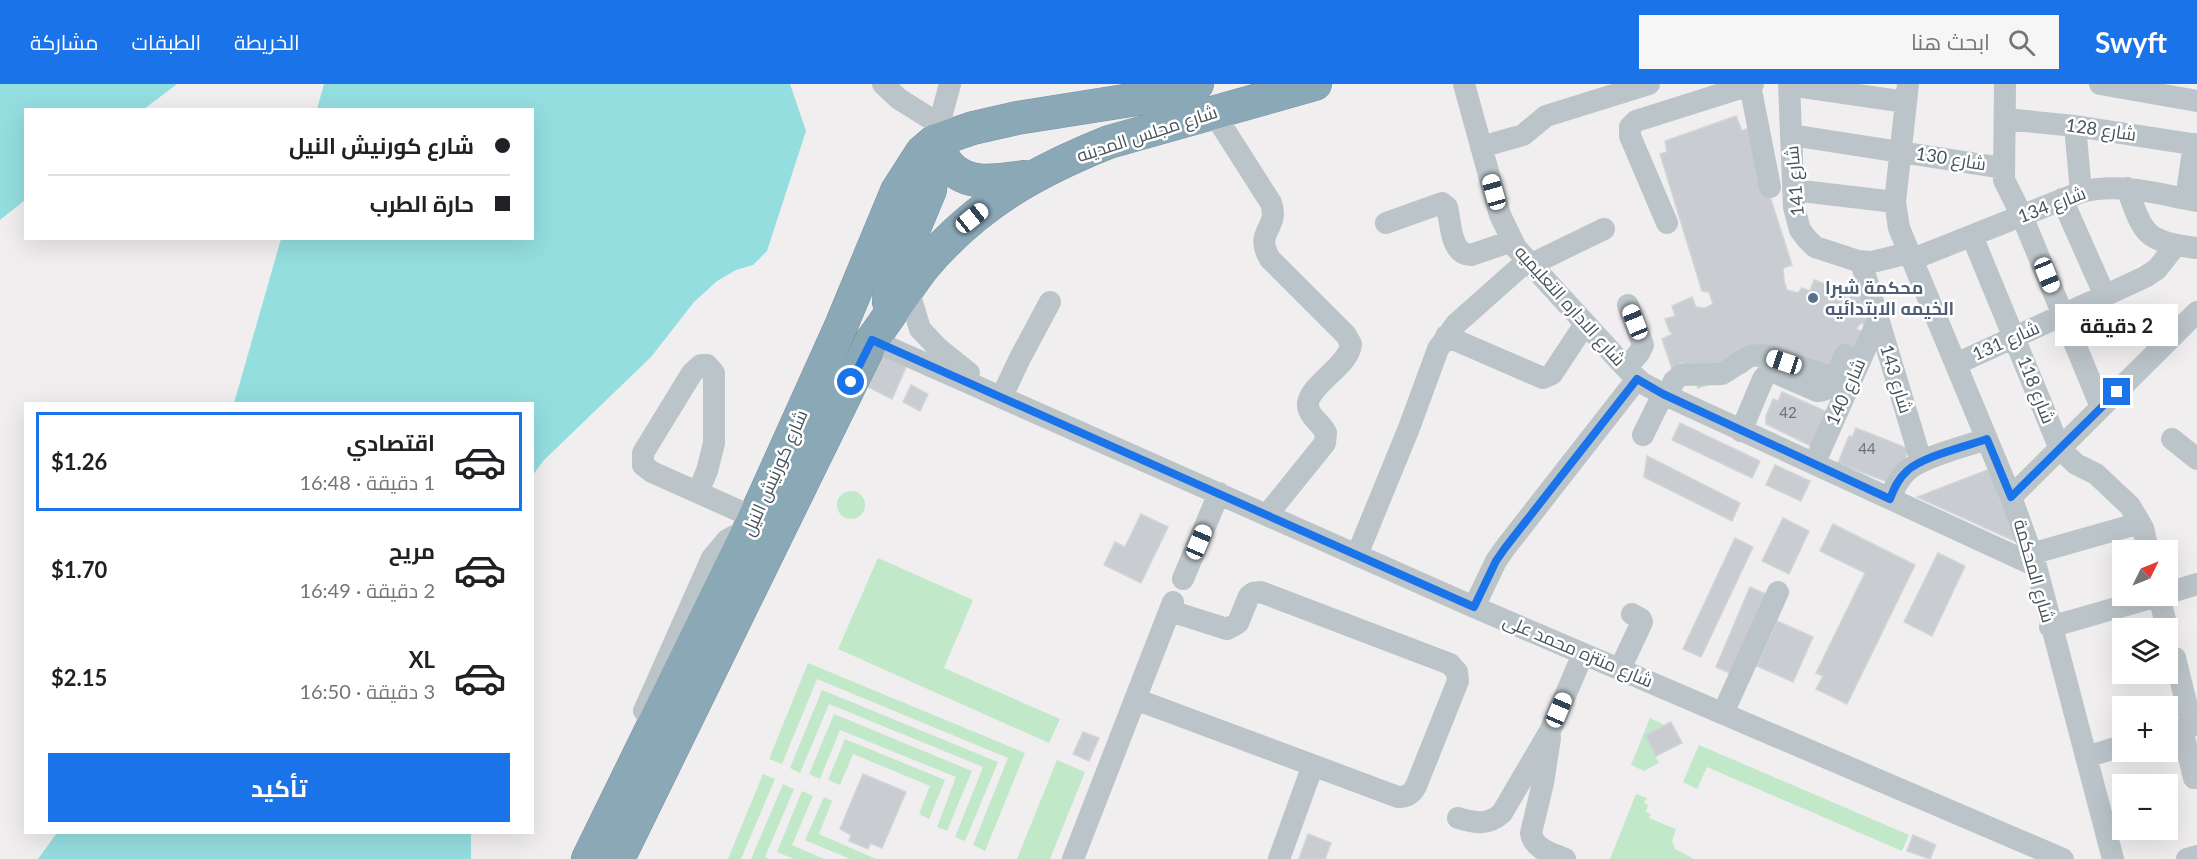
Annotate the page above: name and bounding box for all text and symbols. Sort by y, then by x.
search box [1639,15,2059,69]
text: Swyft [2095,25,2167,59]
icon: search [2005,26,2038,59]
text: ابحث هنا [1911,28,1990,55]
text: مشاركة [30,29,99,54]
text: الطبقات [132,29,201,54]
text: الخريطة [234,29,300,54]
street label: شارع مجلس المدينه [1074,100,1220,168]
street label: شارع 128 [2064,113,2138,147]
text: شارع كورنيش النيل [289,132,474,159]
street label: شارع 130 [1914,142,1988,176]
street label: شارع 141 [1780,145,1810,217]
car [1480,172,1508,212]
street label: شارع 134 [2015,181,2089,229]
text: حارة الطرب [370,190,474,217]
car [952,200,992,236]
street label: شارع الاداره التعليميه [1509,241,1631,371]
car [2032,255,2062,295]
place label: محكمة شبرا الخيمه الابتدائيه [1825,276,1954,319]
marker: محكمة شبرا الخيمه الابتدائيه [1806,291,1820,305]
car [1620,302,1650,342]
callout: 2 دقيقة [2056,305,2178,347]
text: 2 دقيقة [2080,313,2153,337]
street label: شارع 131 [1969,316,2043,366]
street label: شارع 143 [1874,342,1918,416]
car [1764,348,1804,376]
street label: شارع 118 [2012,353,2060,427]
street label: شارع 140 [1821,355,1871,429]
route start [837,368,864,395]
route end [2103,378,2130,405]
house number: 42 [1779,403,1797,421]
street label: شارع كورنيش النيل [736,406,814,540]
text: اقتصادي [346,429,435,456]
icon: car [453,435,507,489]
house number: 44 [1858,439,1876,457]
text: $1.26 [51,448,107,475]
text: 1 دقيقة · 16:48 [299,470,435,494]
street label: شارع المحكمة [2008,516,2060,626]
car [1184,522,1214,562]
text: مريح [389,537,435,564]
north arrow [2112,540,2178,606]
map controls [2112,540,2178,840]
icon: car [453,543,507,597]
text: $1.70 [51,556,107,583]
text: 2 دقيقة · 16:49 [299,578,435,602]
street label: شارع منتزه محمد على [1499,609,1657,693]
button: layers [2112,618,2178,684]
text: XL [409,646,435,673]
icon: car [453,651,507,705]
text: $2.15 [51,664,107,691]
text: 3 دقيقة · 16:50 [299,679,435,703]
car [1544,690,1574,730]
button: + [2112,696,2178,762]
button: تأكيد [48,753,510,822]
button: − [2112,774,2178,840]

